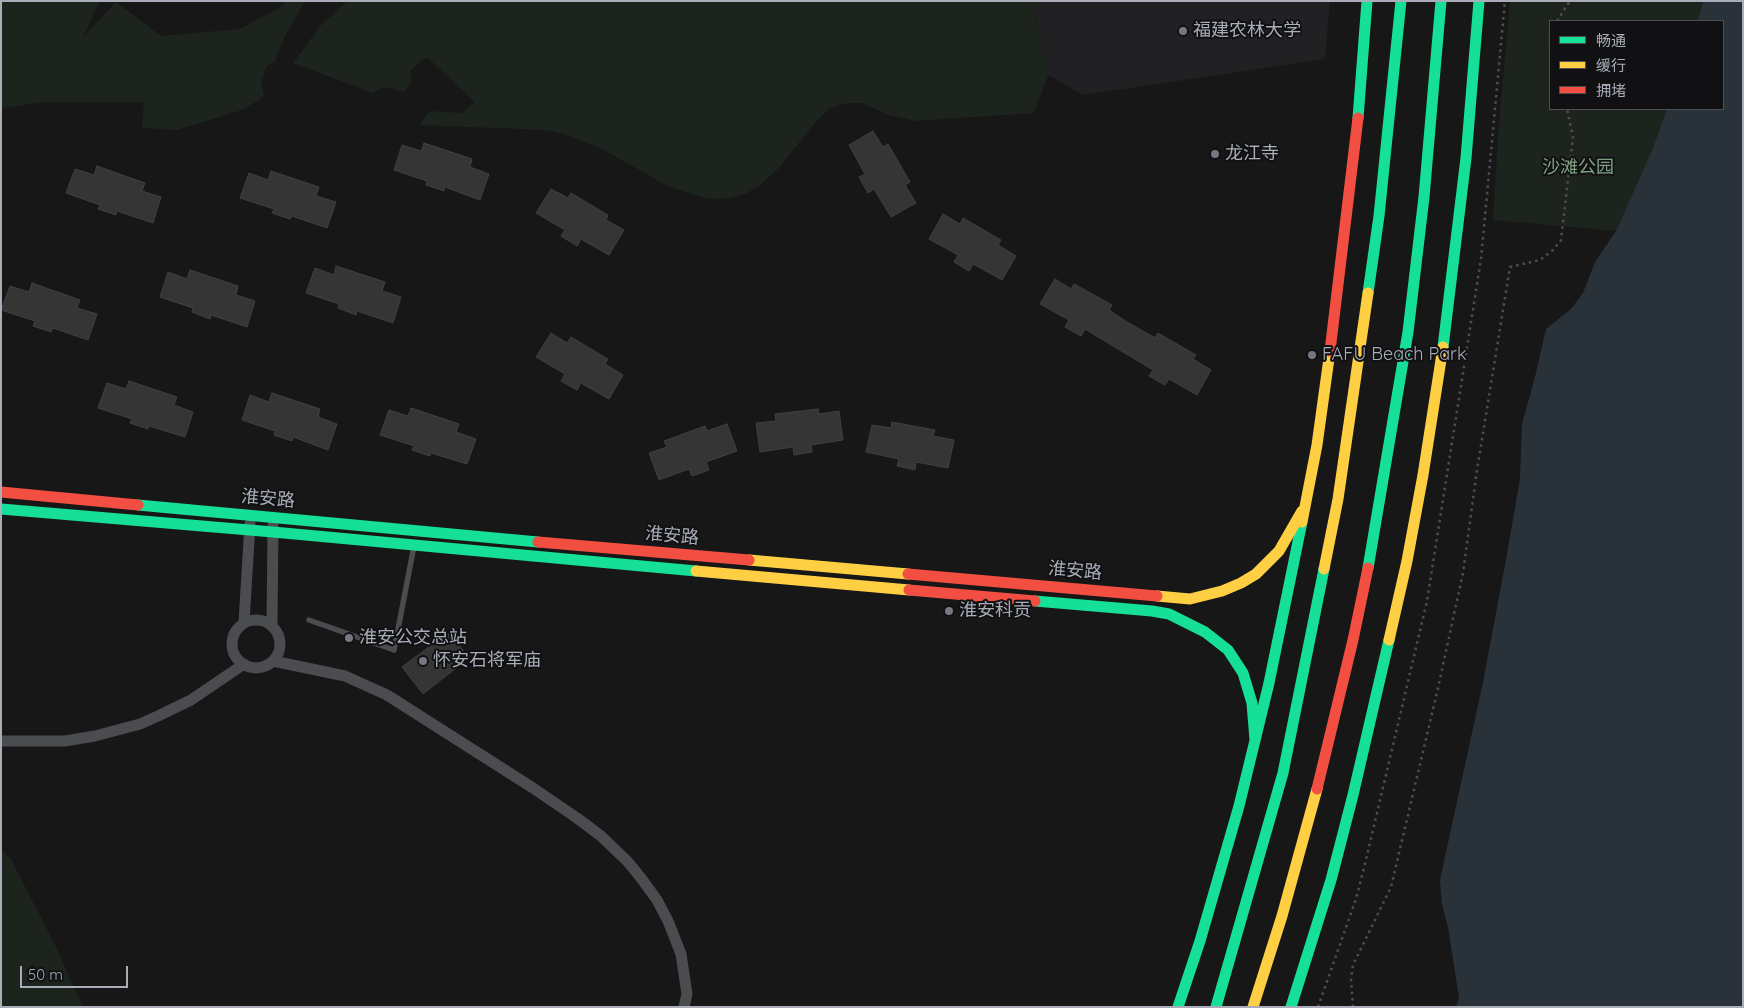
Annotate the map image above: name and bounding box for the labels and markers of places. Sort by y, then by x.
place label: 福建农林大学 [1193,20,1301,42]
marker: 福建农林大学 [1177,25,1189,37]
place label: 龙江寺 [1225,143,1279,165]
marker: 龙江寺 [1209,148,1221,160]
place label: FAFU Beach Park [1322,344,1467,366]
marker: FAFU Beach Park [1306,349,1318,361]
place label: 淮安科贡 [959,600,1031,622]
marker: 淮安科贡 [943,605,955,617]
place label: 淮安公交总站 [359,627,467,649]
marker: 淮安公交总站 [343,632,355,644]
place label: 怀安石将军庙 [433,650,541,672]
marker: 怀安石将军庙 [417,655,429,667]

